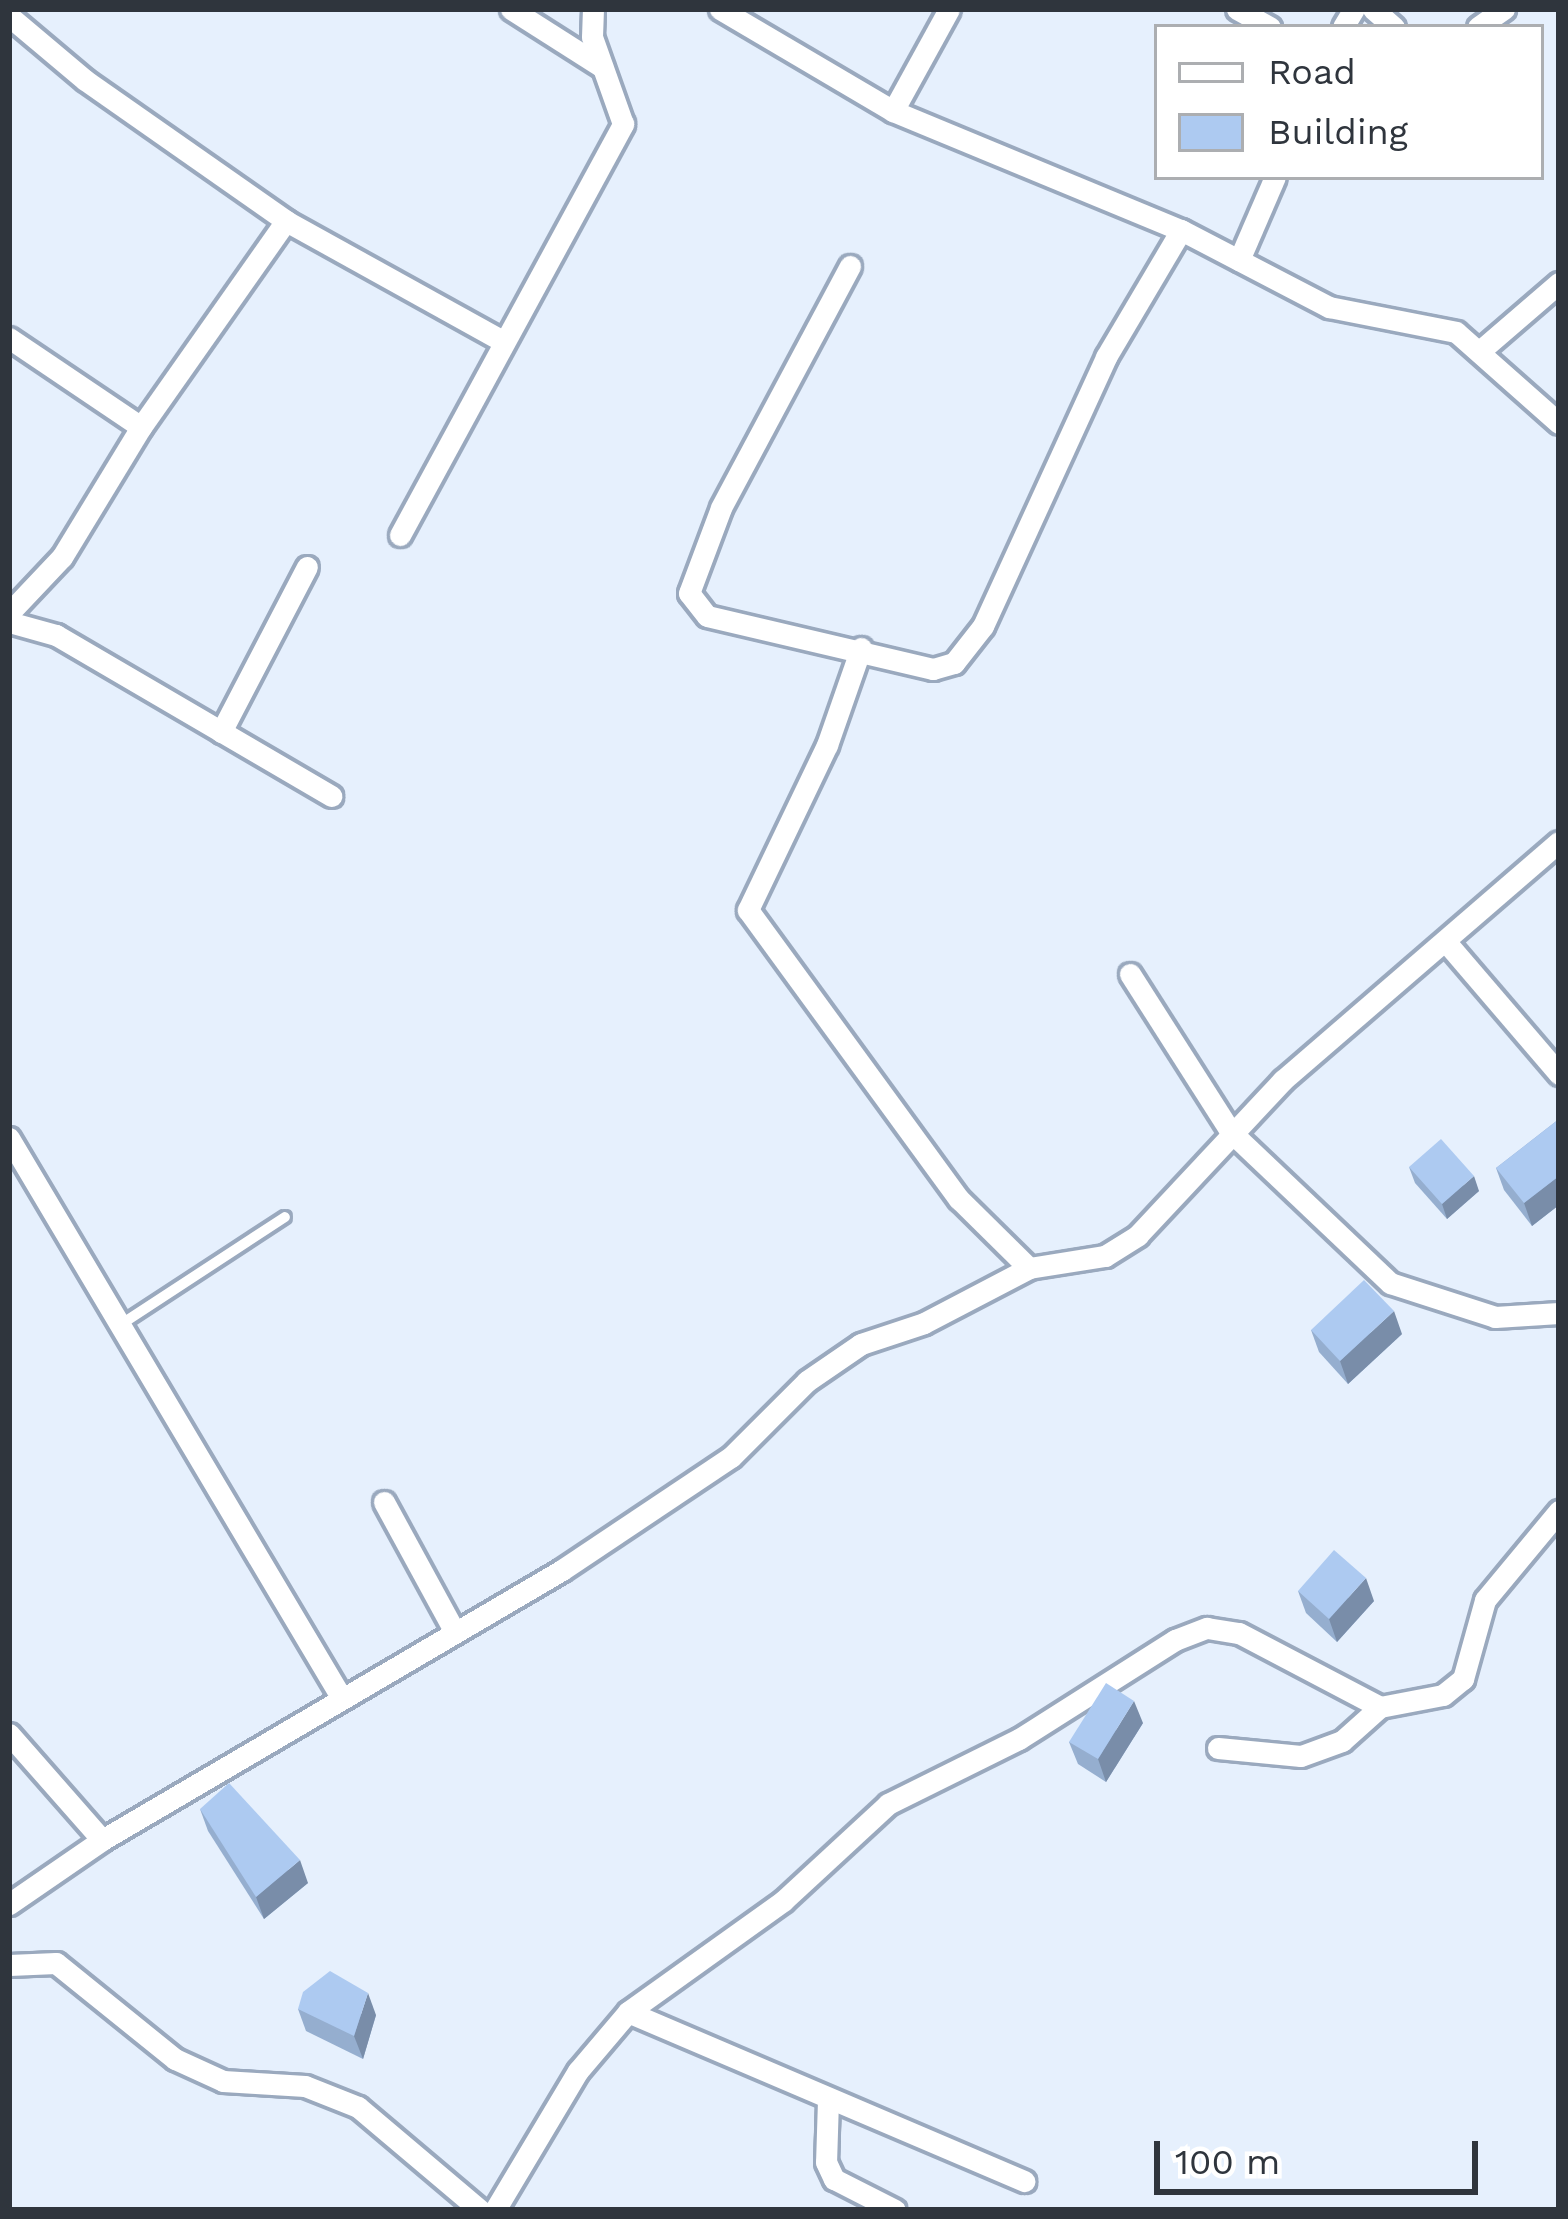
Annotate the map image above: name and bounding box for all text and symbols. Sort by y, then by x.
legend [1154,24,1544,180]
text: Road [1268,51,1356,93]
text: Building [1268,111,1408,153]
scale bar [1160,2117,1484,2191]
text: 100 m [1175,2141,1280,2183]

